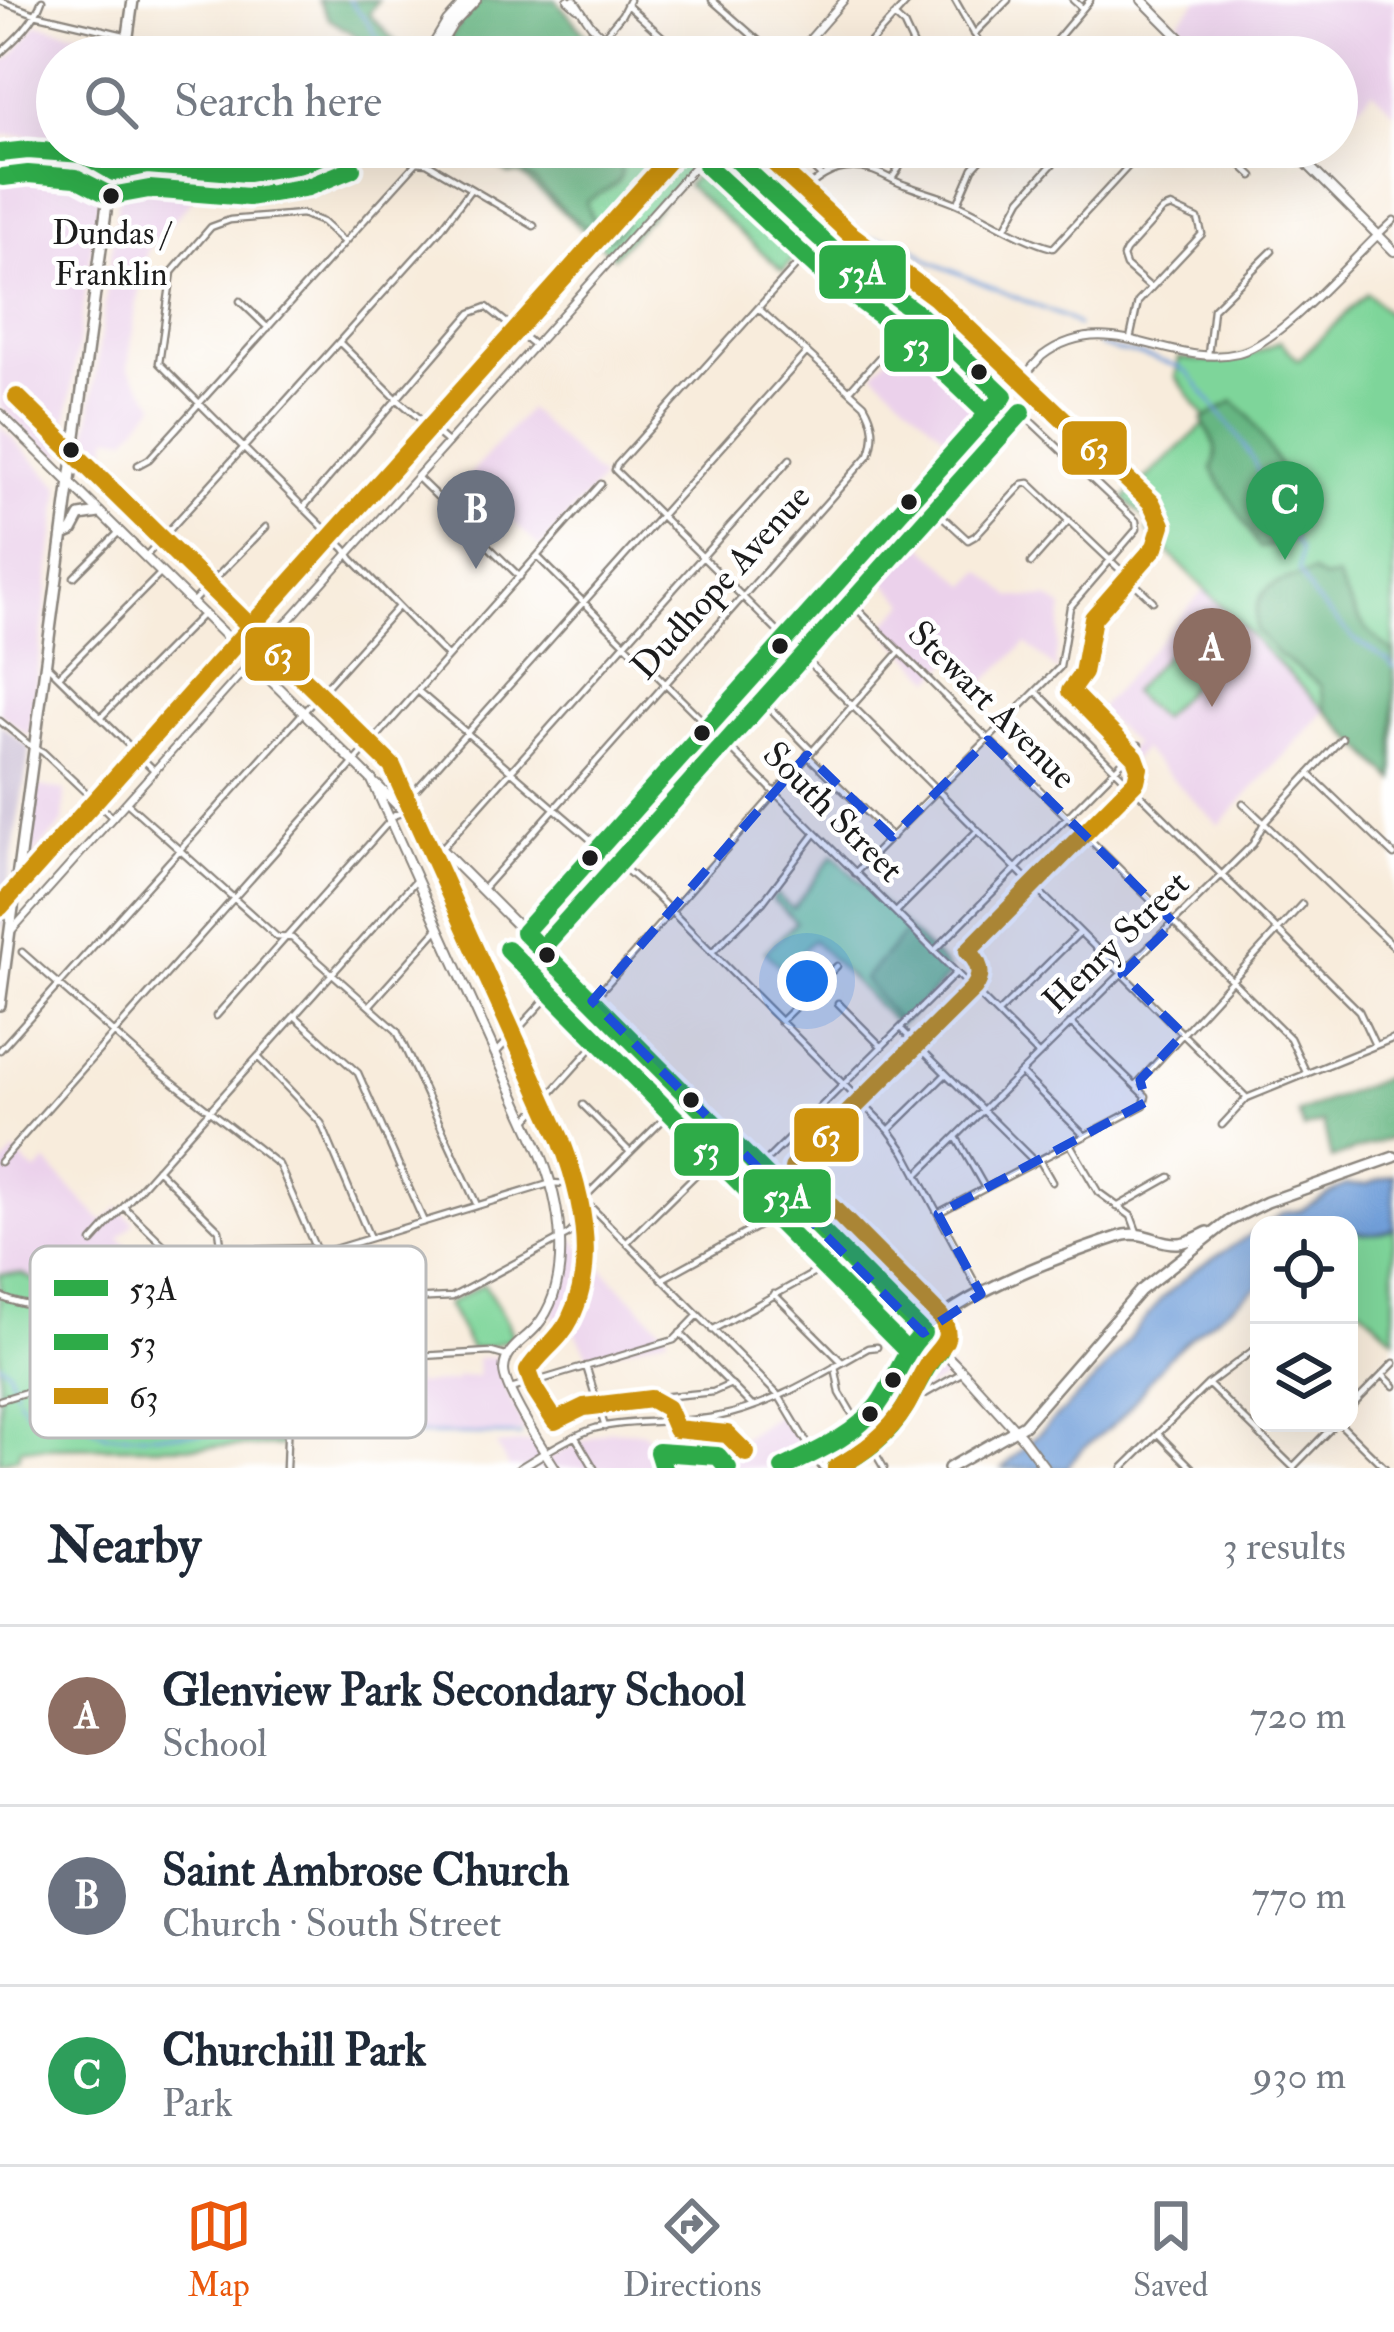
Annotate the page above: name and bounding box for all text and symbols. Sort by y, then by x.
search box [36,36,1358,168]
icon: search [78,69,144,135]
text: Search here [174,74,382,130]
marker: Dundas / Franklin [100,185,122,207]
place label: Dundas / Franklin [52,213,173,295]
line badge: 53A [817,243,908,301]
text: 53A [838,253,886,294]
line badge: 53 [882,317,951,374]
text: 53 [902,326,930,367]
unlabelled marker [968,361,990,383]
line badge: 63 [1060,419,1129,477]
text: 63 [1079,429,1109,470]
unlabelled marker [60,439,82,461]
pin: C [1246,461,1324,560]
pin: B [437,470,515,569]
street label: Dudhope Avenue [622,475,820,689]
unlabelled marker [898,491,920,513]
pin: A [1173,608,1251,707]
street label: Stewart Avenue [898,611,1086,799]
line badge: 63 [243,625,312,683]
text: 63 [263,634,293,675]
unlabelled marker [769,635,791,657]
unlabelled marker [691,722,713,744]
street label: South Street [753,732,913,892]
unlabelled marker [579,847,601,869]
street label: Henry Street [1033,861,1199,1023]
unlabelled marker [536,944,558,966]
your location [777,951,837,1011]
unlabelled marker [680,1089,702,1111]
line badge: 63 [792,1106,861,1164]
text: 63 [811,1116,841,1157]
line badge: 53 [672,1121,741,1178]
text: 53 [692,1130,720,1171]
line badge: 53A [741,1167,833,1225]
text: 53A [763,1177,811,1218]
map controls [1250,1216,1358,1432]
button: locate [1250,1216,1358,1324]
legend [30,1246,426,1438]
text: 53A [129,1269,177,1310]
text: 53 [129,1323,156,1364]
button: layers [1250,1324,1358,1432]
unlabelled marker [882,1369,904,1391]
text: 63 [129,1377,158,1418]
unlabelled marker [859,1403,881,1425]
text: Nearby [48,1514,201,1578]
text: 3 results [1223,1522,1346,1571]
text: Glenview Park Secondary School [162,1663,746,1719]
text: A [75,1691,99,1740]
text: 720 m [1250,1691,1346,1740]
text: School [162,1719,267,1768]
text: Saint Ambrose Church [162,1843,570,1899]
text: B [74,1871,100,1920]
text: 770 m [1252,1871,1346,1920]
text: Church · South Street [162,1899,501,1948]
text: Churchill Park [162,2023,426,2079]
text: C [73,2051,101,2100]
text: 930 m [1253,2051,1346,2100]
text: Park [162,2079,233,2128]
tab: Map [186,2193,252,2306]
tab: Directions [623,2193,762,2306]
tab: Saved [1133,2193,1208,2306]

